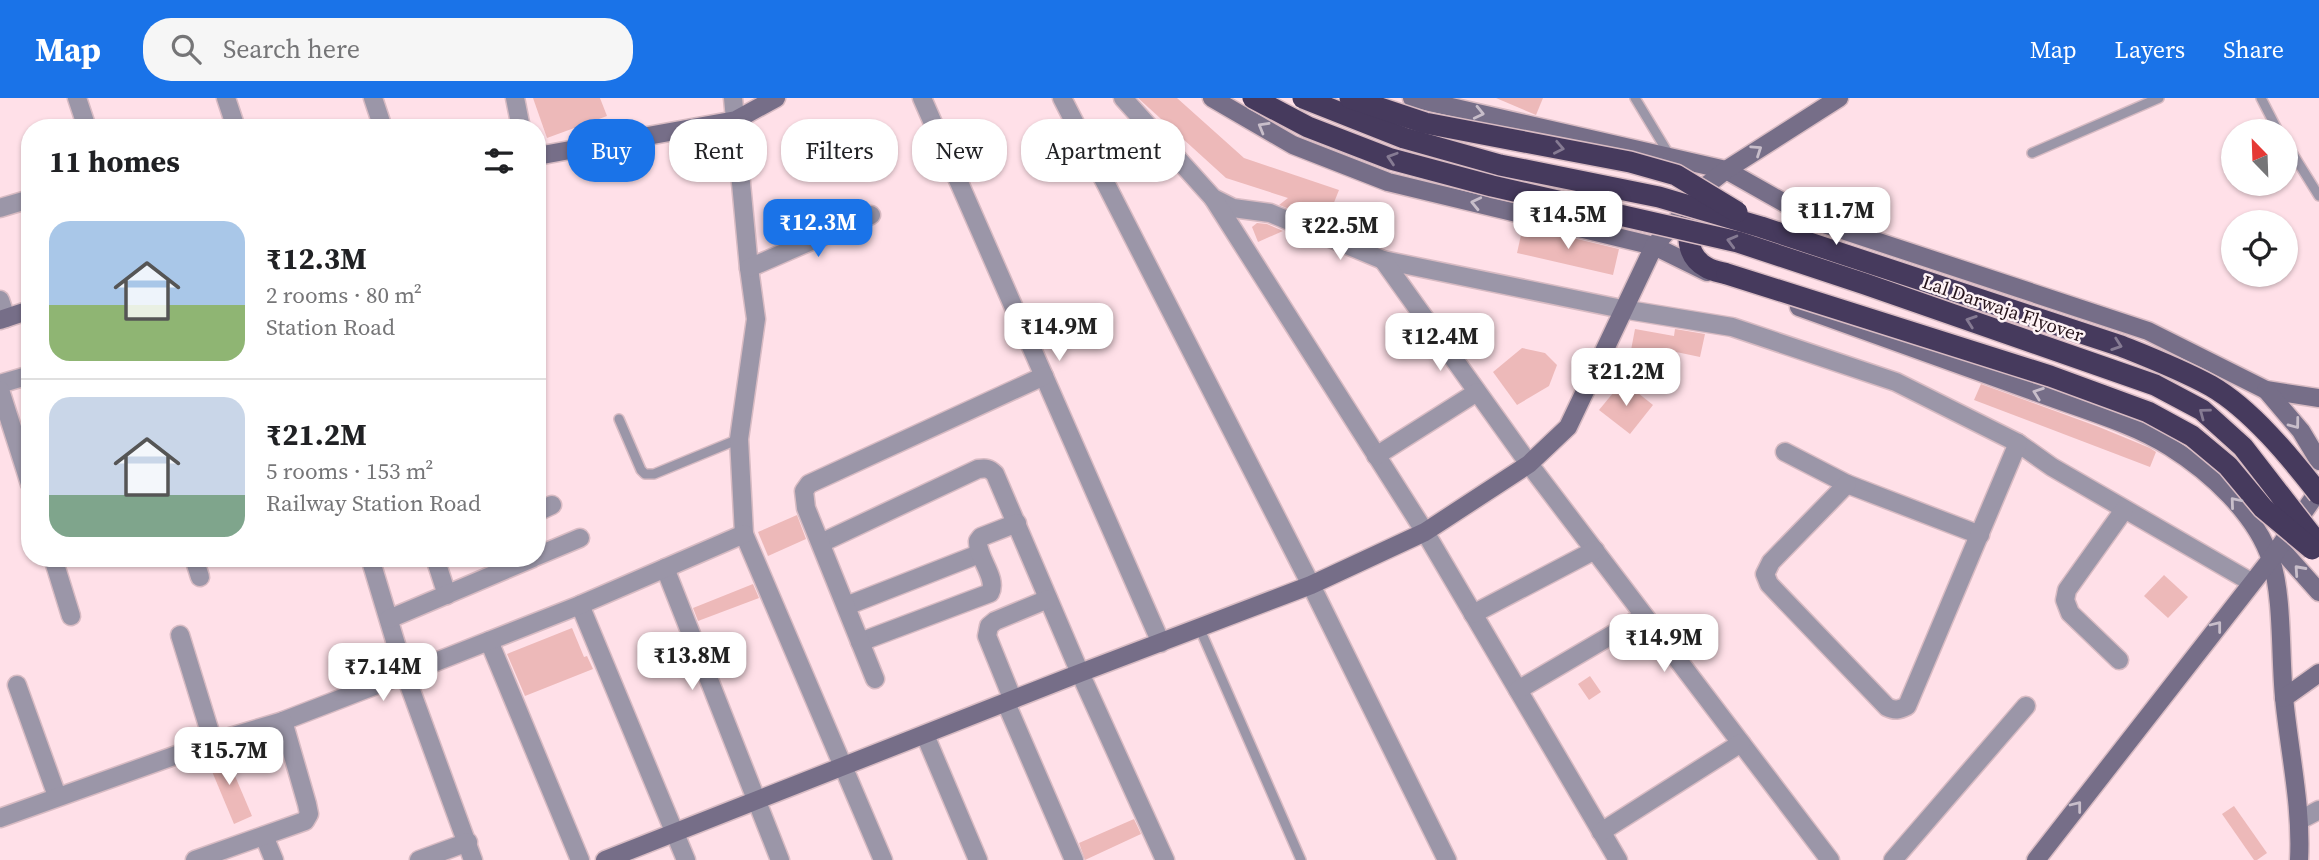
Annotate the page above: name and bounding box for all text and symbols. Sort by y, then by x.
search box [143,18,633,81]
text: Map [35,27,101,72]
icon: search [167,30,205,68]
text: Search here [223,31,360,67]
text: Map [2030,33,2077,66]
text: Layers [2115,33,2185,66]
text: Share [2223,33,2284,66]
one-way arrow [1472,105,1484,119]
chip: Buy [567,119,655,182]
chip: Rent [669,119,767,182]
chip: Filters [781,119,898,182]
chip: New [912,119,1007,182]
chip: Apartment [1021,119,1185,182]
north arrow [2221,119,2298,196]
map controls [2221,119,2298,287]
one-way arrow [1257,122,1270,135]
one-way arrow [1553,140,1565,155]
text: 11 homes [49,141,180,182]
icon: filters [480,142,518,180]
one-way arrow [1749,146,1762,158]
one-way arrow [1386,152,1398,167]
pin: ₹11.7M [1779,188,1893,247]
pin: ₹14.5M [1511,192,1625,251]
text: ₹11.7M [1797,194,1875,226]
one-way arrow [1470,197,1482,211]
text: ₹14.5M [1529,198,1607,230]
pin: ₹12.3M [761,200,875,259]
pin: ₹22.5M [1283,202,1397,262]
text: ₹12.3M [779,206,857,238]
text: ₹22.5M [1301,209,1379,241]
button: locate [2221,210,2298,287]
one-way arrow [1726,235,1738,249]
text: ₹12.3M [266,238,367,279]
icon: home [105,249,189,333]
street label: Lal Darwaja Flyover [1919,268,2087,348]
text: 2 rooms · 80 m² [266,279,422,311]
pin: ₹14.9M [1002,303,1116,363]
text: ₹14.9M [1020,310,1098,342]
text: Station Road [266,311,395,343]
pin: ₹12.4M [1383,314,1497,373]
one-way arrow [1965,315,1977,329]
text: ₹12.4M [1401,320,1479,352]
one-way arrow [2111,337,2123,351]
pin: ₹21.2M [1569,348,1683,408]
text: ₹21.2M [1587,355,1665,387]
one-way arrow [2033,387,2045,401]
one-way arrow [2199,409,2212,422]
text: ₹21.2M [266,414,367,455]
one-way arrow [2287,416,2300,428]
icon: home [105,425,189,509]
text: 5 rooms · 153 m² [266,455,433,487]
text: Railway Station Road [266,487,481,519]
one-way arrow [2230,497,2243,509]
one-way arrow [2295,565,2307,578]
pin: ₹14.9M [1607,614,1721,674]
text: ₹14.9M [1625,621,1703,653]
one-way arrow [2208,622,2221,634]
pin: ₹13.8M [635,632,749,692]
text: ₹13.8M [653,639,731,671]
pin: ₹7.14M [326,644,440,703]
text: ₹7.14M [344,650,422,682]
pin: ₹15.7M [172,728,286,787]
text: ₹15.7M [190,734,268,766]
one-way arrow [2069,801,2082,814]

